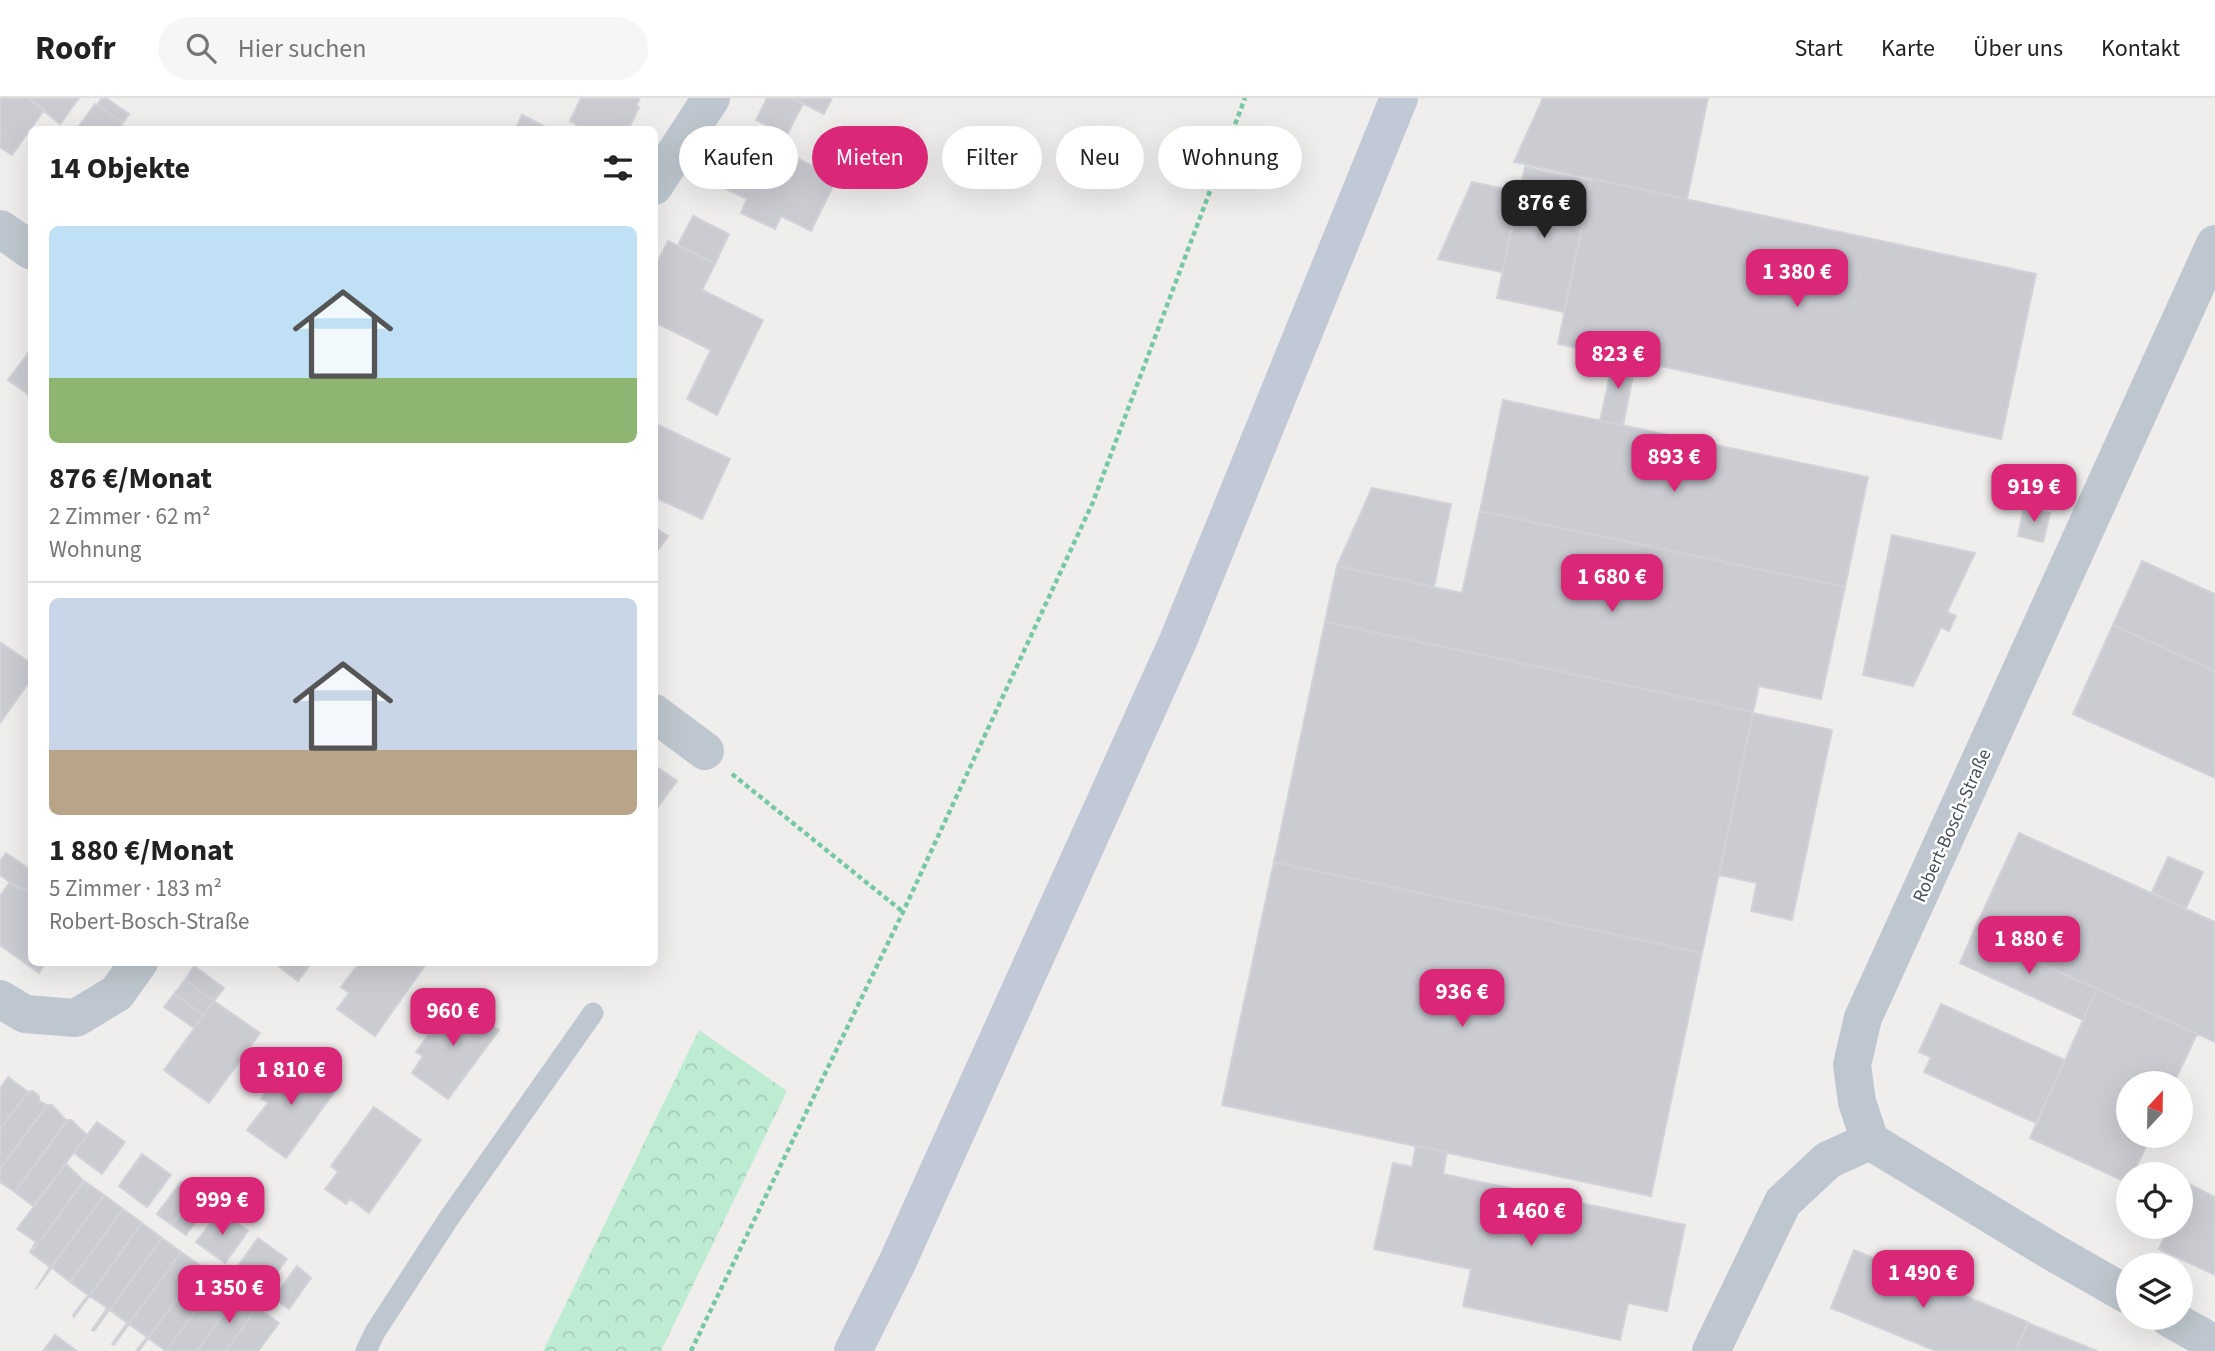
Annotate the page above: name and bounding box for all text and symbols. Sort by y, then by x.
search box [158,17,648,80]
text: Roofr [35,25,116,72]
icon: search [182,29,220,67]
text: Hier suchen [238,30,366,67]
text: Start [1795,31,1843,66]
text: Karte [1881,31,1935,66]
text: Über uns [1973,31,2063,66]
text: Kontakt [2101,31,2180,66]
chip: Kaufen [679,126,798,189]
chip: Mieten [812,126,928,189]
chip: Filter [942,126,1042,189]
chip: Neu [1056,126,1144,189]
chip: Wohnung [1158,126,1302,189]
text: 14 Objekte [49,147,190,190]
icon: filters [599,149,637,187]
pin: 876 € [1495,180,1593,240]
text: 876 € [1517,186,1571,219]
pin: 1 380 € [1732,250,1862,309]
text: 1 380 € [1762,255,1832,288]
icon: home [280,271,406,397]
pin: 823 € [1569,331,1667,391]
text: 823 € [1591,337,1645,370]
pin: 893 € [1625,434,1723,494]
text: 893 € [1647,440,1701,473]
text: 876 €/Monat [49,457,212,500]
pin: 919 € [1985,464,2083,524]
text: 919 € [2007,470,2061,503]
text: 2 Zimmer · 62 m² [49,500,211,533]
text: Wohnung [49,533,141,566]
pin: 1 680 € [1547,554,1677,614]
text: 1 680 € [1577,560,1647,593]
icon: home [280,643,406,769]
street label: Robert-Bosch-Straße [1906,745,1998,907]
text: 1 880 €/Monat [49,829,234,872]
text: 5 Zimmer · 183 m² [49,872,222,905]
text: Robert-Bosch-Straße [49,905,249,938]
pin: 1 880 € [1964,916,2094,976]
text: 1 880 € [1994,922,2064,955]
pin: 936 € [1413,970,1511,1029]
text: 936 € [1435,975,1489,1008]
pin: 960 € [404,988,502,1048]
text: 960 € [426,994,480,1027]
pin: 1 810 € [226,1048,356,1107]
text: 1 810 € [256,1053,326,1086]
north arrow [2116,1071,2193,1148]
map controls [2116,1071,2193,1330]
button: locate [2116,1162,2193,1239]
pin: 999 € [173,1178,271,1237]
text: 999 € [195,1183,249,1216]
pin: 1 460 € [1466,1188,1596,1248]
text: 1 460 € [1496,1194,1566,1227]
pin: 1 490 € [1858,1250,1988,1310]
button: layers [2116,1253,2193,1330]
text: 1 490 € [1888,1256,1958,1289]
pin: 1 350 € [164,1266,294,1325]
text: 1 350 € [194,1271,264,1304]

